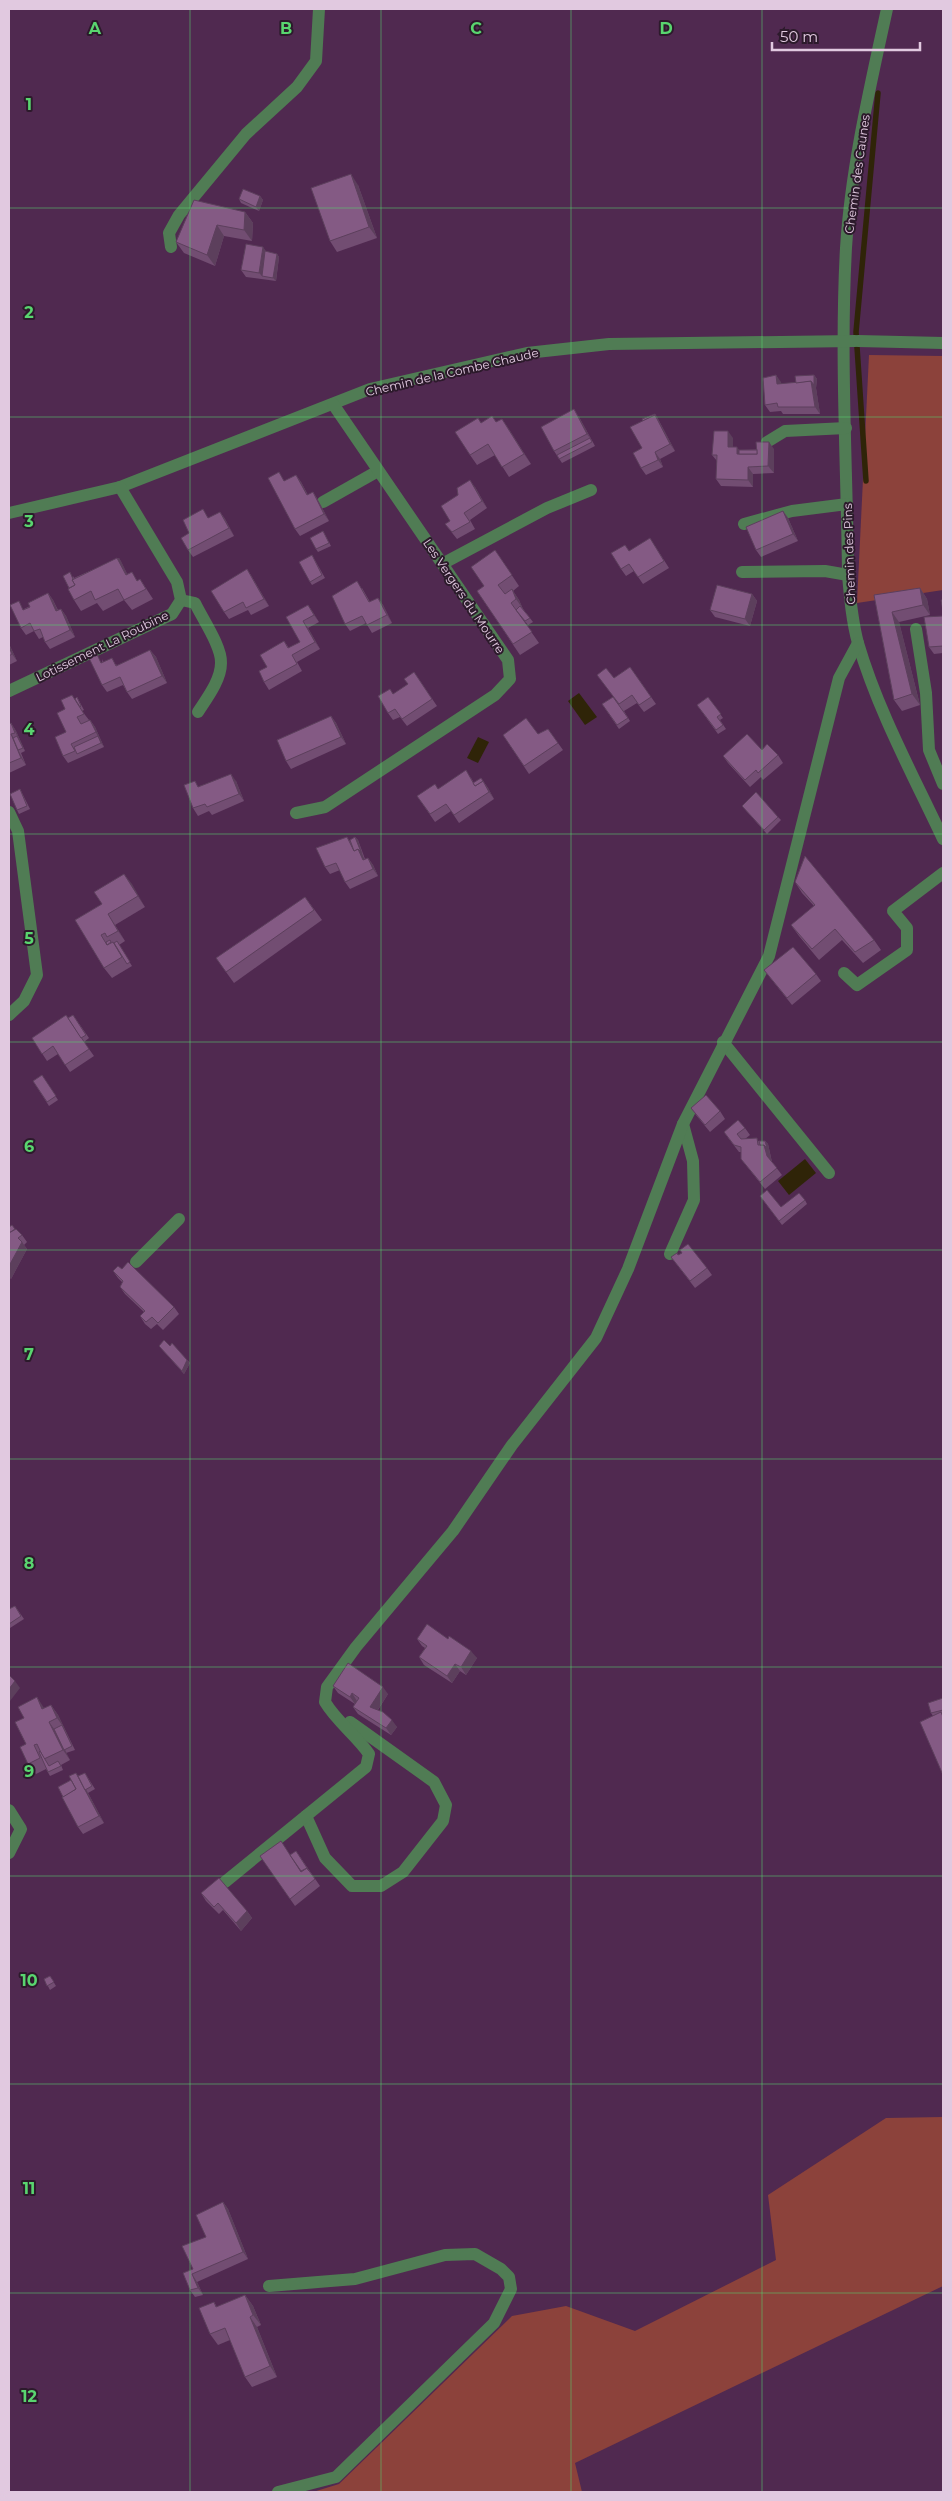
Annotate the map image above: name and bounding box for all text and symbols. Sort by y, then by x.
text: A [88,19,102,38]
text: B [280,19,292,38]
text: C [470,19,482,38]
text: D [659,19,673,38]
scale bar [772,20,920,52]
text: 50 m [780,27,818,46]
text: 1 [26,95,32,114]
street label: Chemin des Caunes [841,113,873,235]
text: 2 [24,303,34,322]
street label: Chemin de la Combe Chaude [364,345,540,399]
street label: Chemin des Pins [840,503,858,605]
text: 3 [23,512,34,531]
street label: Les Vergers du Mourre [420,536,508,656]
street label: Lotissement La Roubine [33,607,171,685]
text: 4 [23,720,35,739]
text: 5 [24,929,34,948]
text: 6 [24,1137,34,1156]
text: 7 [24,1345,34,1364]
text: 8 [24,1554,34,1573]
text: 9 [24,1762,34,1781]
text: 10 [20,1971,38,1990]
text: 11 [23,2179,35,2198]
text: 12 [21,2387,37,2406]

